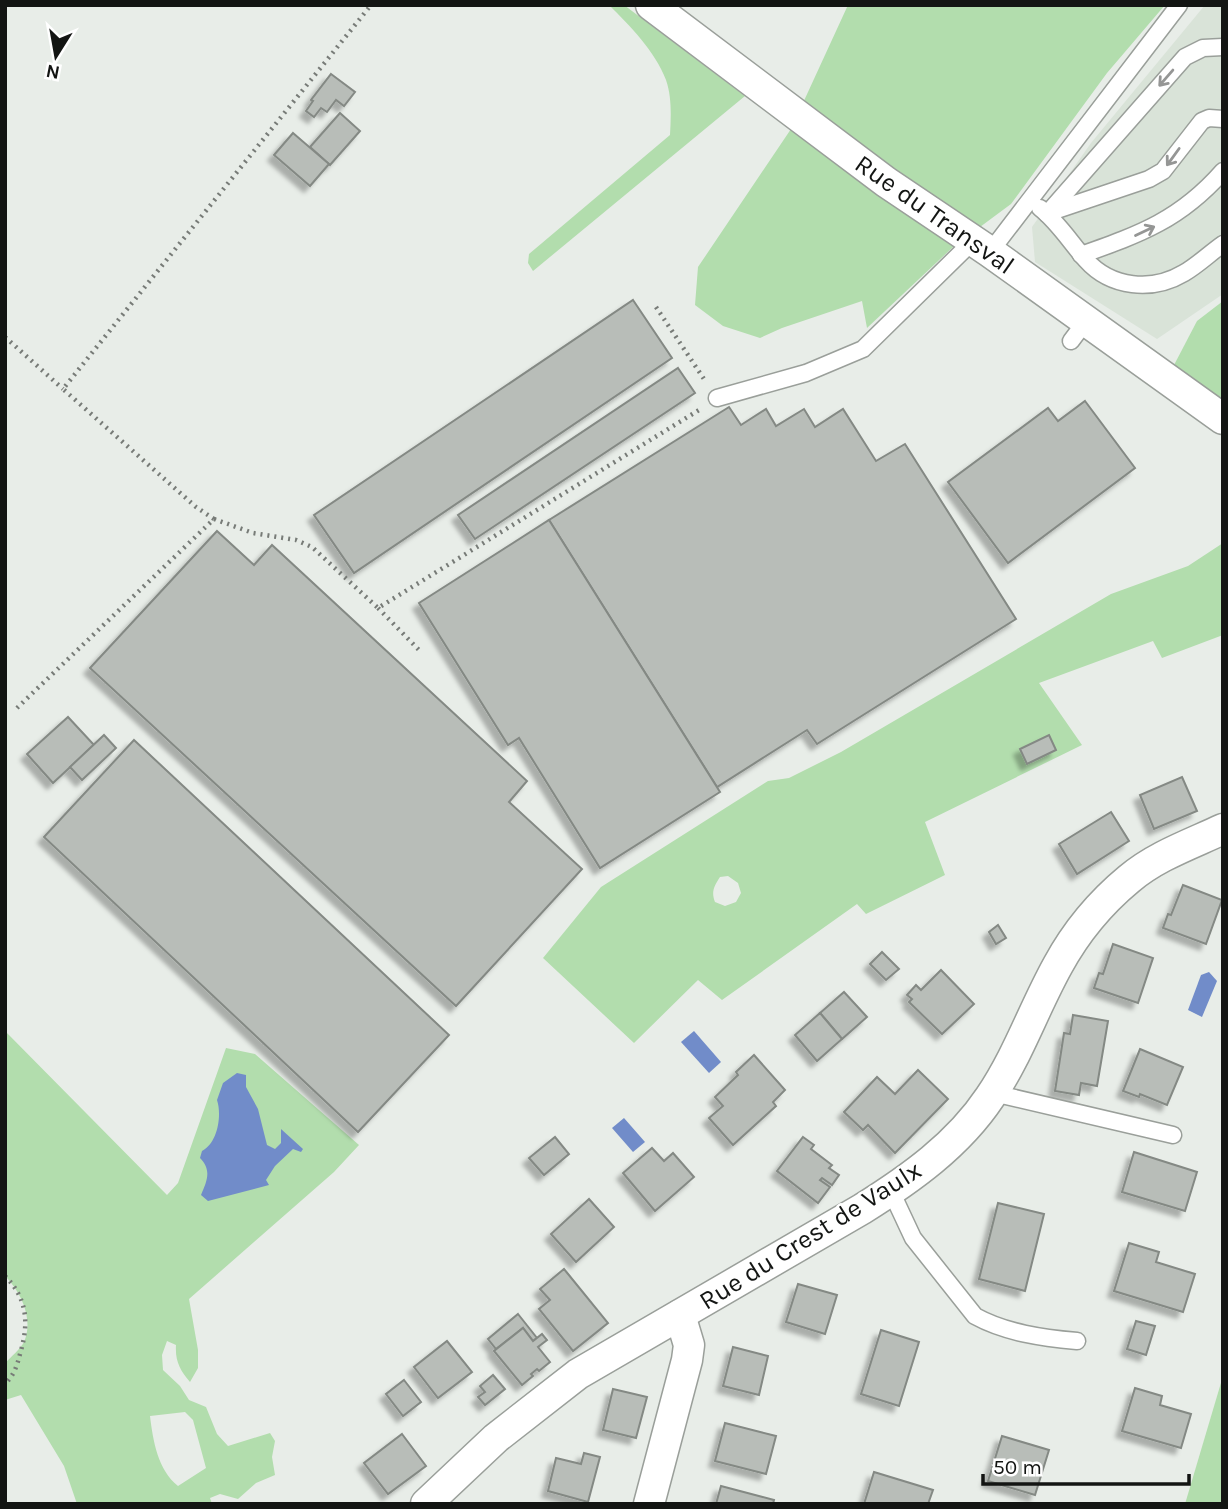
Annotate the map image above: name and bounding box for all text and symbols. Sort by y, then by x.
north arrow [21,21,91,91]
text: N [44,60,62,84]
one-way arrow [1158,69,1175,86]
street label: Rue du Transval [849,148,1020,281]
one-way arrow [1166,148,1181,167]
one-way arrow [1134,224,1155,237]
street label: Rue du Crest de Vaulx [693,1154,927,1316]
scale bar [983,1442,1190,1486]
text: 50 m [993,1455,1042,1479]

